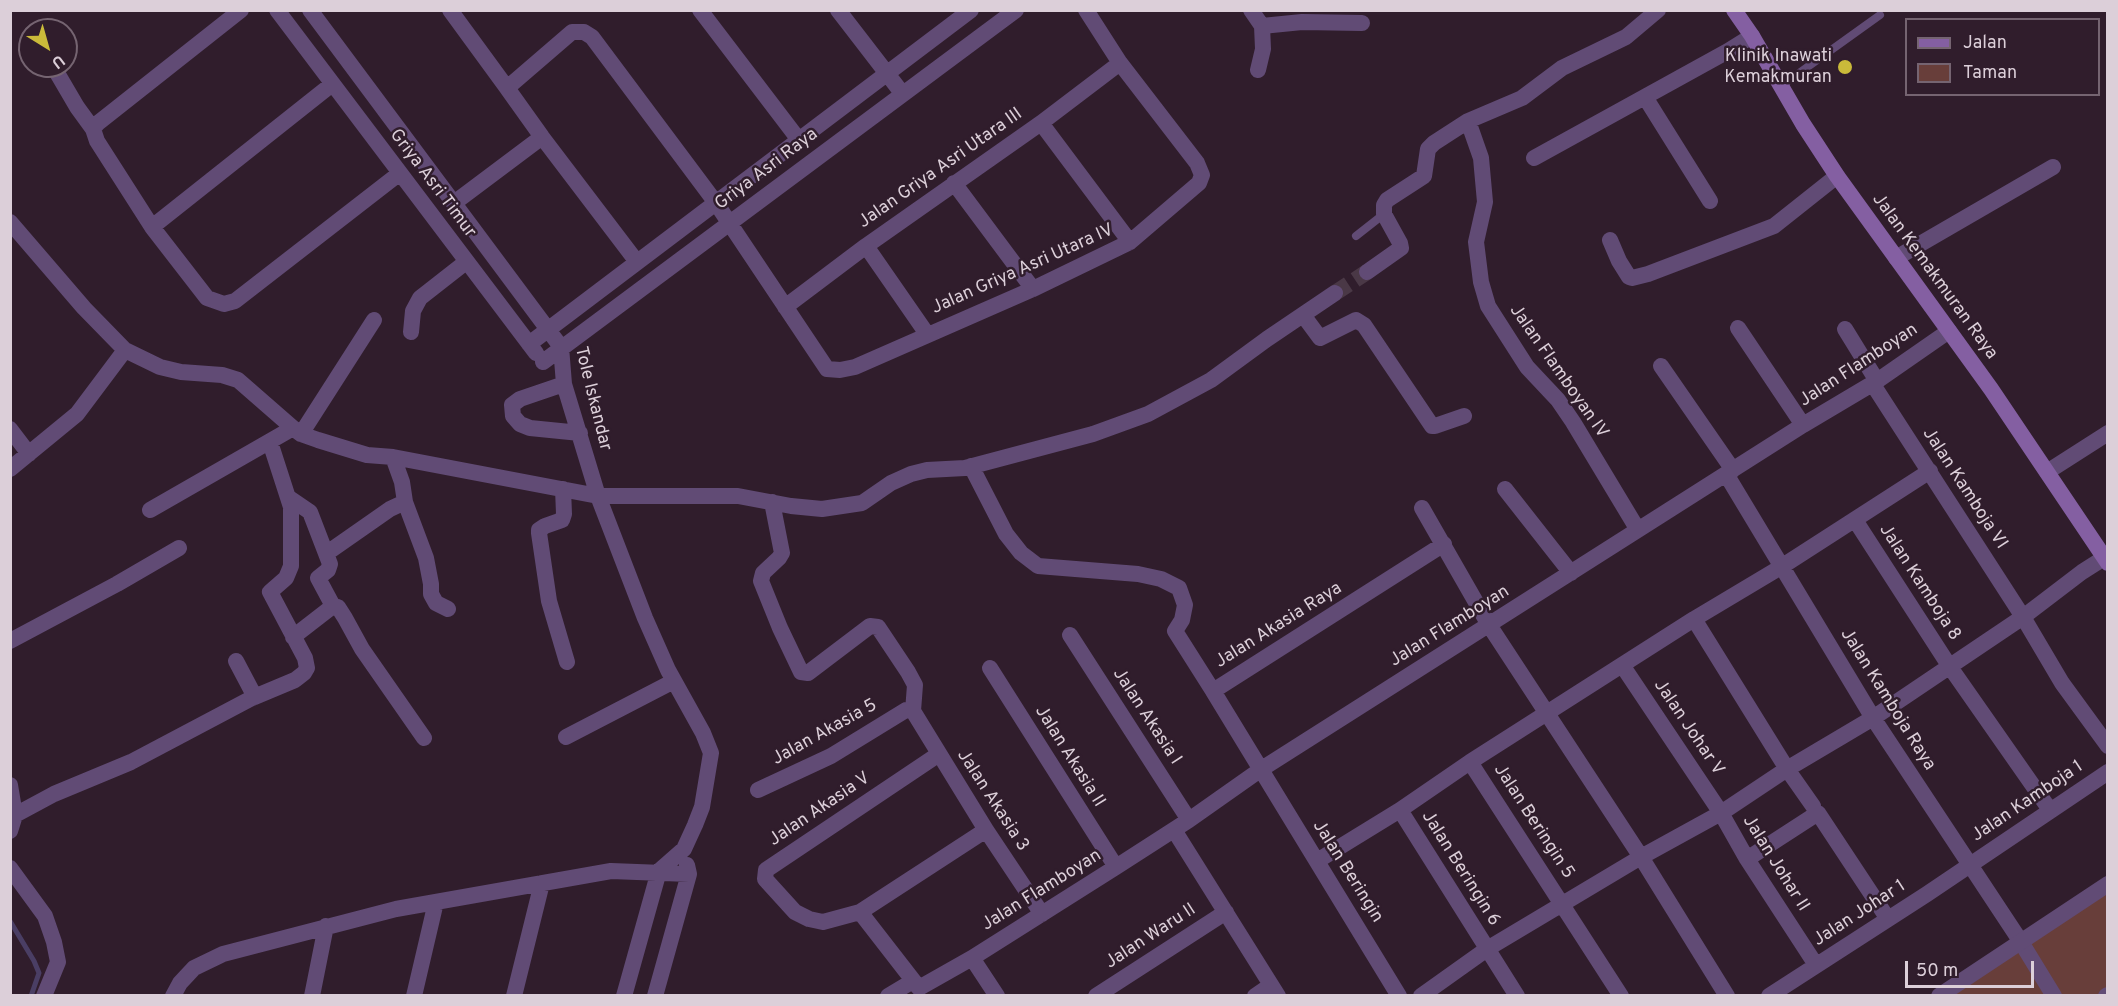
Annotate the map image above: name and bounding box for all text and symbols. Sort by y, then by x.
north arrow [18,18,78,78]
legend [1905,18,2100,96]
text: Jalan [1963,32,2007,55]
place label: Klinik Inawati Kemakmuran [1724,46,1832,88]
text: U [47,49,68,72]
marker: Klinik Inawati Kemakmuran [1836,58,1854,76]
text: Taman [1963,62,2017,85]
street label: Jalan Griya Asri Utara III [855,104,1027,234]
street label: Griya Asri Raya [711,124,823,216]
street label: Griya Asri Timur [384,125,480,243]
street label: Jalan Kemakmuran Raya [1867,190,2001,364]
street label: Jalan Griya Asri Utara IV [929,220,1117,320]
street label: Jalan Flamboyan IV [1504,301,1612,443]
street label: Jalan Flamboyan [1796,320,1922,412]
street label: Tole Iskandar [569,345,615,453]
street label: Jalan Kamboja VI [1917,424,2011,554]
street label: Jalan Kamboja 8 [1873,521,1965,645]
street label: Jalan Akasia Raya [1212,578,1346,674]
street label: Jalan Flamboyan [1386,581,1514,673]
street label: Jalan Kamboja Raya [1835,625,1939,775]
street label: Jalan Akasia I [1107,665,1185,769]
street label: Jalan Johar V [1648,676,1728,780]
street label: Jalan Akasia 5 [769,695,881,771]
street label: Jalan Akasia II [1029,702,1109,812]
street label: Jalan Akasia 3 [951,746,1033,856]
street label: Jalan Kamboja 1 [1968,757,2088,847]
street label: Jalan Beringin 5 [1488,761,1578,883]
street label: Jalan Akasia V [765,768,875,852]
street label: Jalan Beringin 6 [1416,807,1504,931]
street label: Jalan Johar II [1737,812,1813,916]
street label: Jalan Beringin [1307,817,1387,927]
street label: Jalan Flamboyan [978,845,1106,937]
street label: Jalan Johar 1 [1810,876,1910,952]
street label: Jalan Waru II [1102,900,1200,974]
scale bar [1908,949,2037,987]
text: 50 m [1916,960,1958,983]

